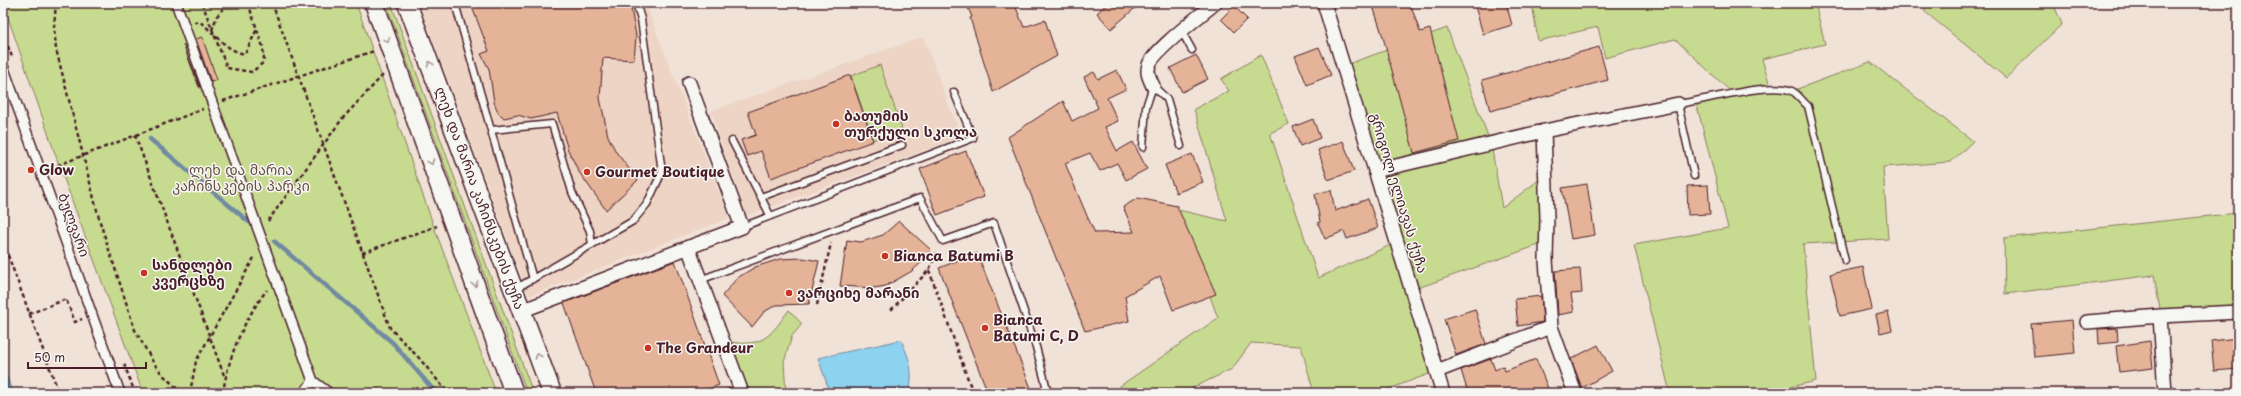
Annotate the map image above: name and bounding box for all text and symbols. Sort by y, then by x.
one-way arrow [382,36,391,43]
one-way arrow [426,60,435,67]
street label: ლეხ და მარია კაჩინსკების ქუჩა [430,83,531,312]
place label: ბათუმის თურქული სკოლა [844,105,977,142]
street label: გრიგოლ ელიავას ქუჩა [1365,110,1434,276]
marker: ბათუმის თურქული სკოლა [831,119,841,129]
one-way arrow [426,158,435,165]
place label: Glow [39,159,74,180]
park label: ლეხ და მარია კაჩინსკების პარკი [172,159,310,196]
place label: Gourmet Boutique [595,161,725,182]
marker: Glow [26,165,36,175]
marker: Gourmet Boutique [582,167,592,177]
street label: ბულვარი [53,190,96,260]
place label: Bianca Batumi B [893,245,1014,266]
marker: Bianca Batumi B [880,251,890,261]
place label: სანდლები კვერცხზე [152,254,232,291]
marker: სანდლები კვერცხზე [139,268,149,278]
one-way arrow [470,281,478,288]
place label: ვარციხე მარანი [797,282,920,303]
marker: ვარციხე მარანი [784,288,794,298]
place label: Bianca Batumi C, D [993,309,1079,346]
marker: Bianca Batumi C, D [980,323,990,333]
place label: The Grandeur [656,337,754,358]
marker: The Grandeur [643,343,653,353]
scale bar [28,344,146,370]
text: 50 m [34,348,65,366]
one-way arrow [535,353,543,360]

